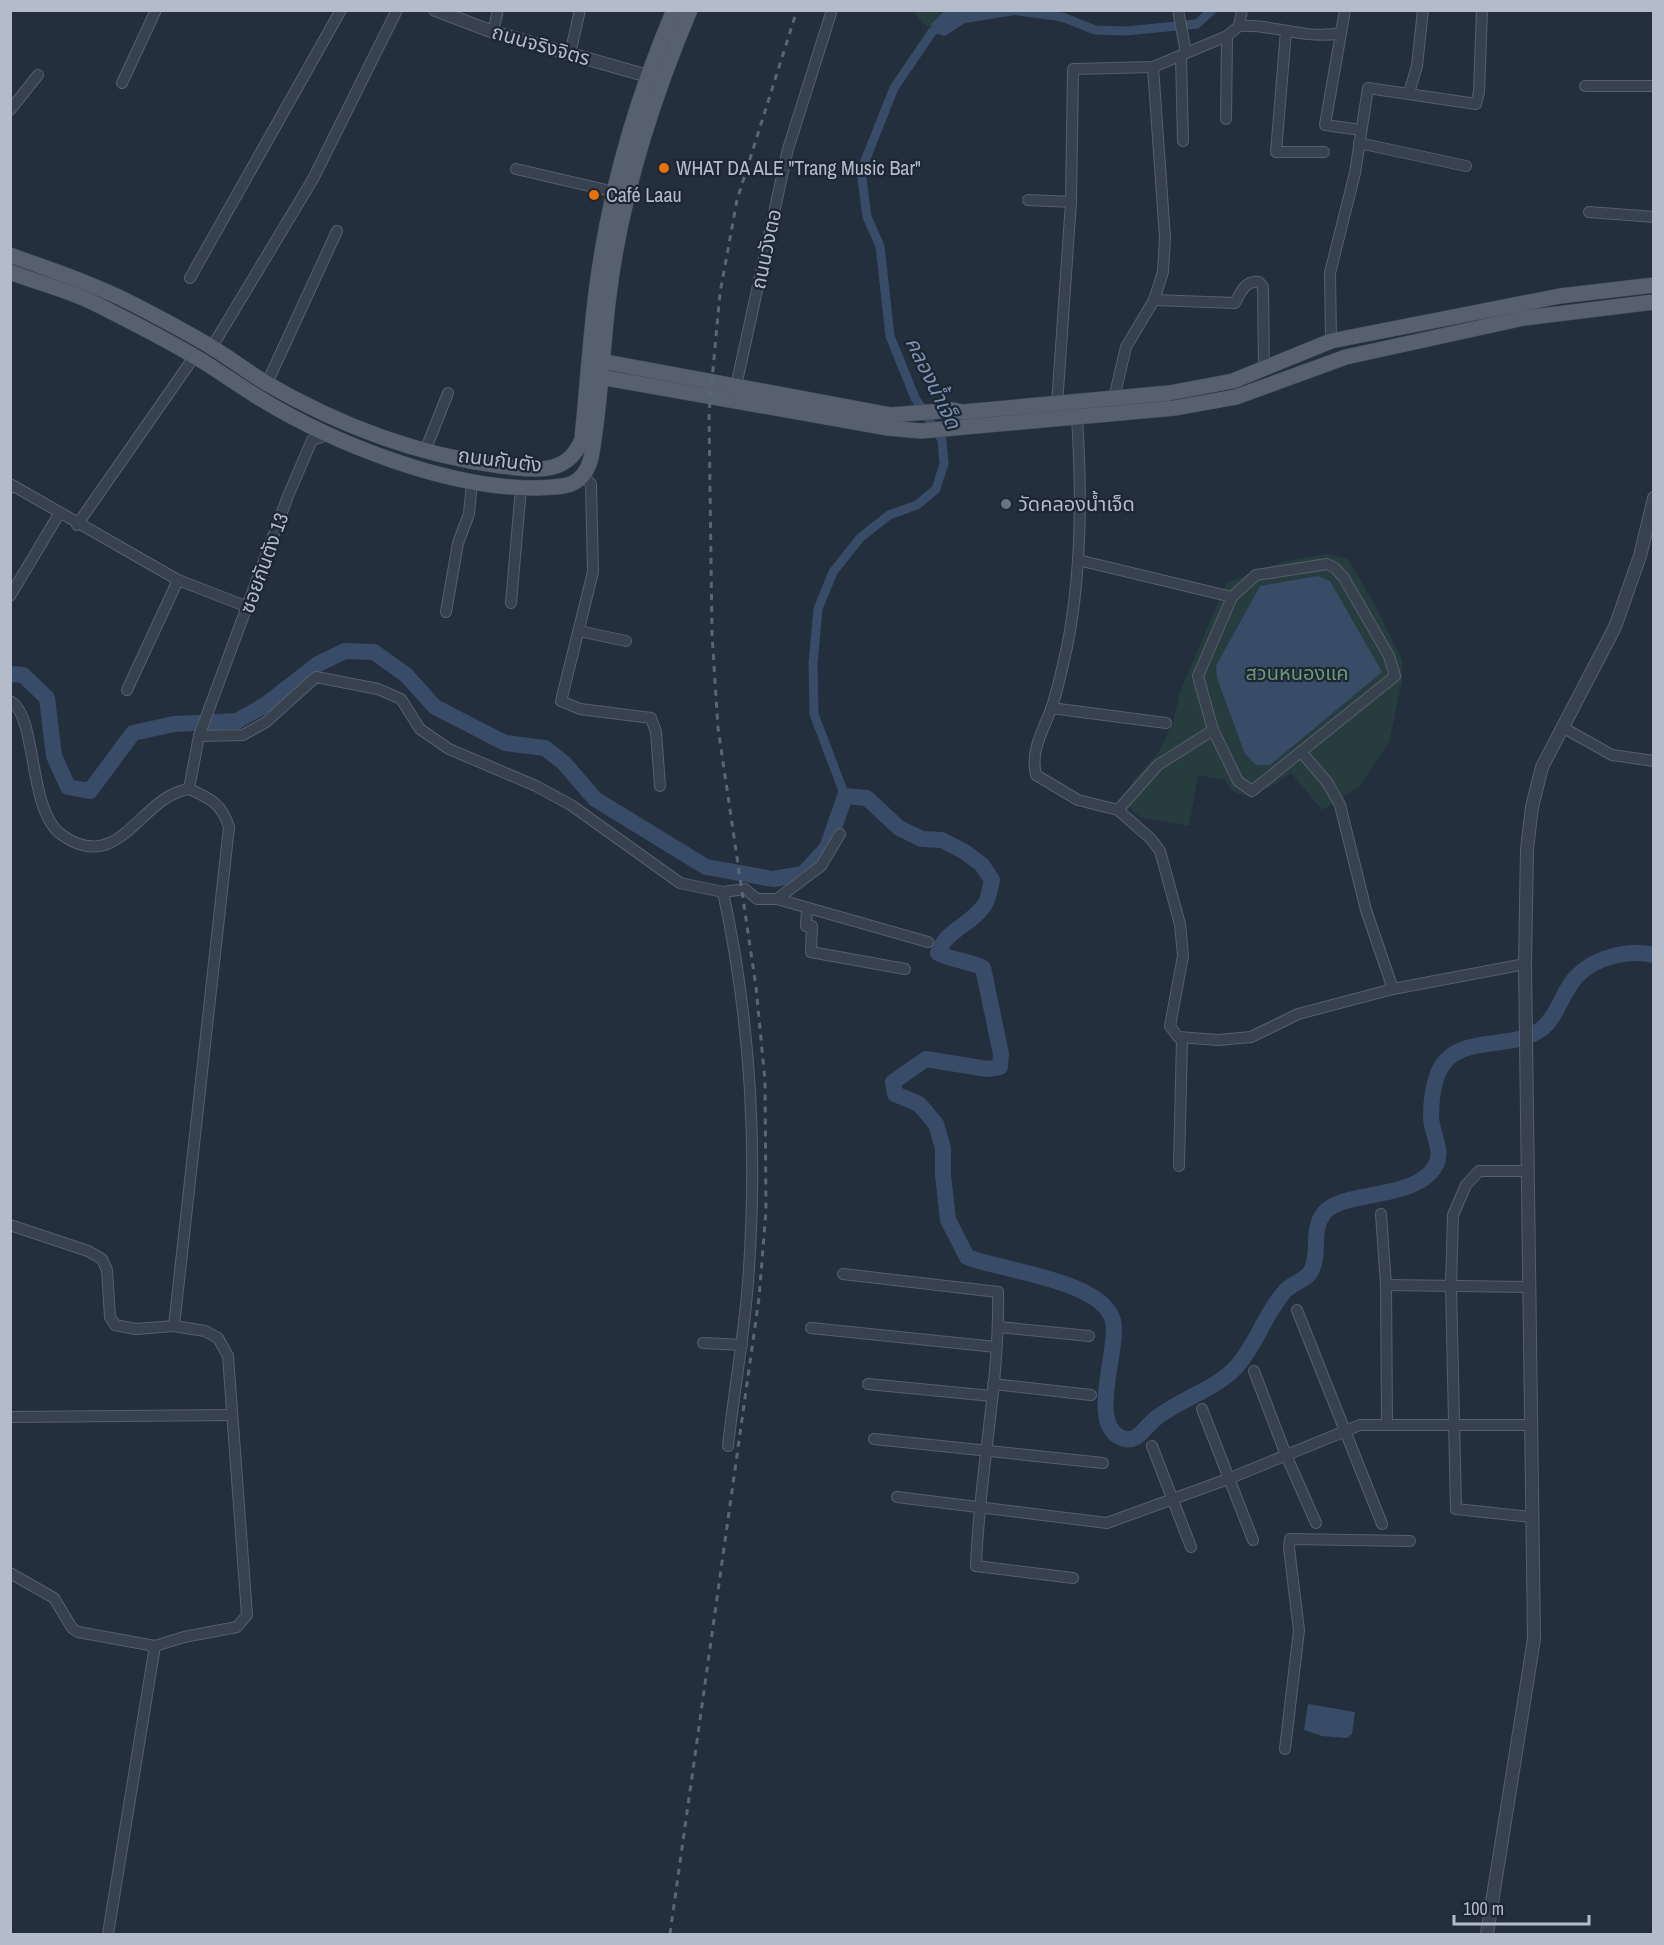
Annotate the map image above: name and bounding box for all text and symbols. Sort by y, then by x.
street label: ถนนจริงจิตร [489,18,593,71]
place label: WHAT DA ALE "Trang Music Bar" [676,154,921,181]
marker: WHAT DA ALE "Trang Music Bar" [657,161,671,175]
place label: Café Laau [606,181,682,208]
marker: Café Laau [587,188,601,202]
street label: ถนนวังตอ [744,206,787,291]
water label: คลองน้ำเจ็ด [899,332,969,435]
street label: ถนนกันตัง [457,441,544,478]
place label: วัดคลองน้ำเจ็ด [1018,490,1135,517]
marker: วัดคลองน้ำเจ็ด [999,497,1013,511]
street label: ซอยกันตัง 13 [233,509,294,617]
park label: สวนหนองแค [1245,659,1349,686]
scale bar [1454,1888,1589,1926]
text: 100 m [1463,1896,1504,1921]

